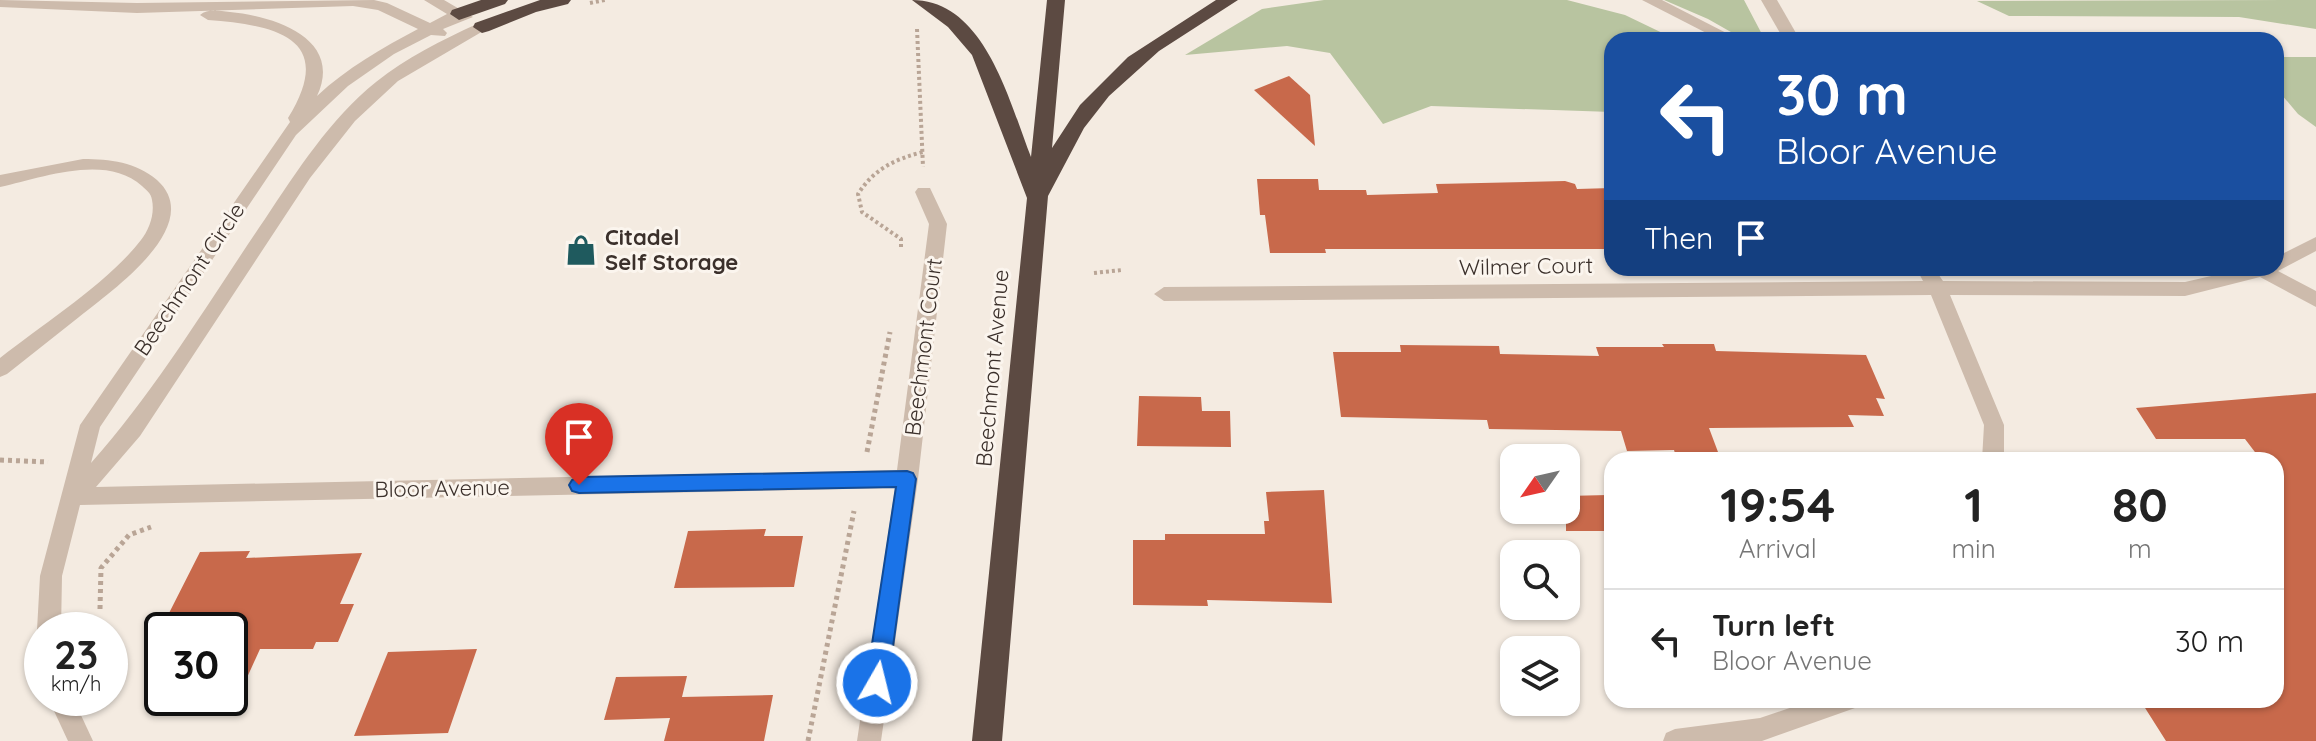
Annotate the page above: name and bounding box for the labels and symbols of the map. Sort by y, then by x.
street label: Beechmont Circle [128,197,250,361]
place label: Citadel Self Storage [605,223,738,276]
shop icon: Citadel Self Storage [564,233,598,267]
street label: Wilmer Court [1459,251,1593,281]
street label: Beechmont Court [898,257,948,437]
street label: Beechmont Avenue [969,268,1015,468]
pin [545,403,613,485]
north arrow [1500,444,1580,524]
street label: Bloor Avenue [374,473,510,503]
speed limit sign: 30 [144,612,248,716]
position arrow [835,641,919,725]

